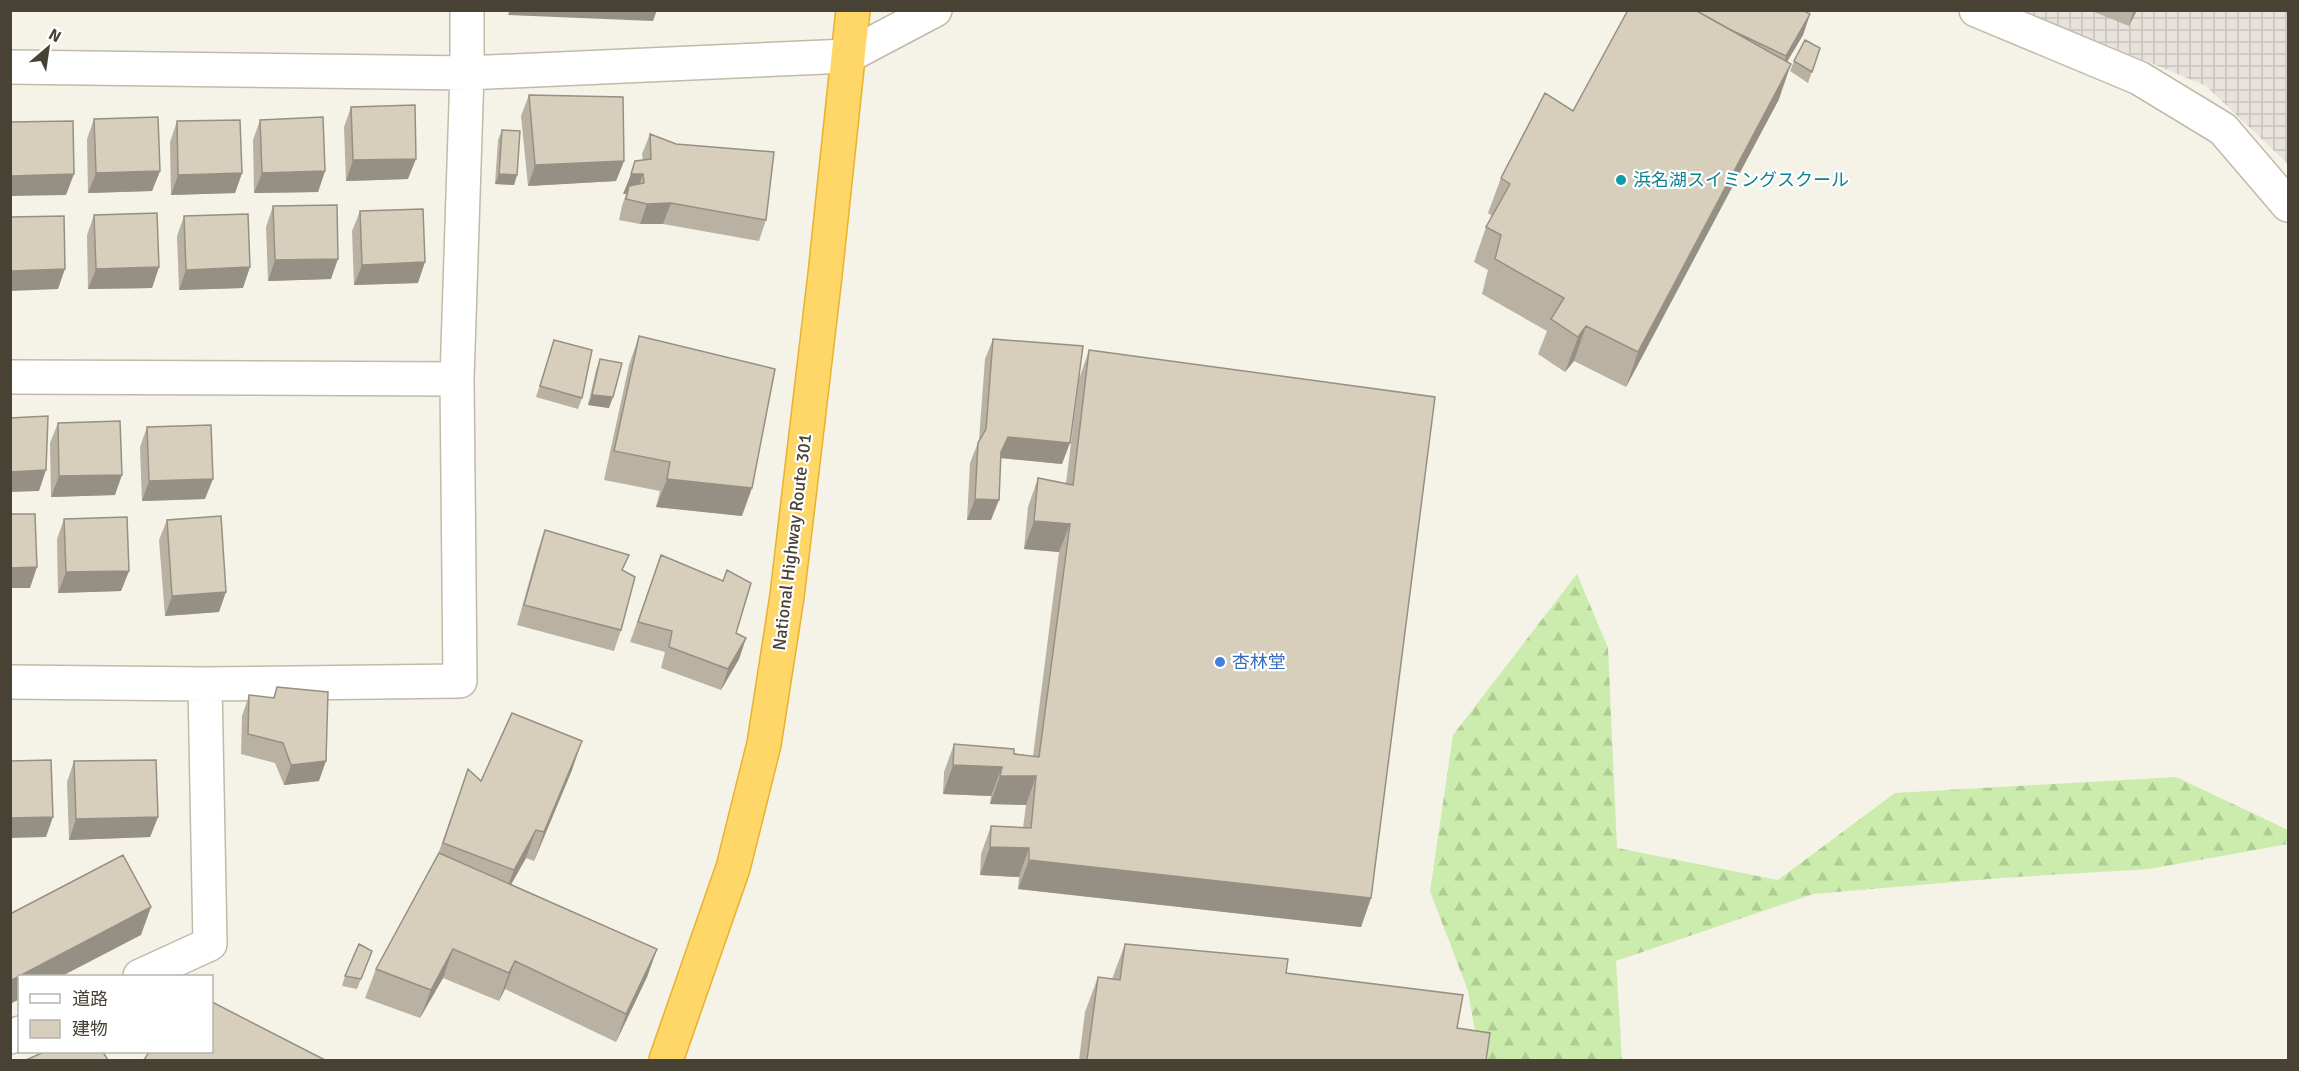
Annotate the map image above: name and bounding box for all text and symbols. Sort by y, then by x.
north arrow [18,18,78,78]
text: N [45,24,65,47]
place label: 浜名湖スイミングスクール [1633,169,1849,191]
marker: 浜名湖スイミングスクール [1614,173,1628,187]
street label: National Highway Route 301 [768,432,816,652]
place label: 杏林堂 [1232,651,1286,673]
marker: 杏林堂 [1213,655,1227,669]
legend [18,975,213,1053]
text: 道路 [72,988,108,1010]
text: 建物 [72,1018,108,1040]

